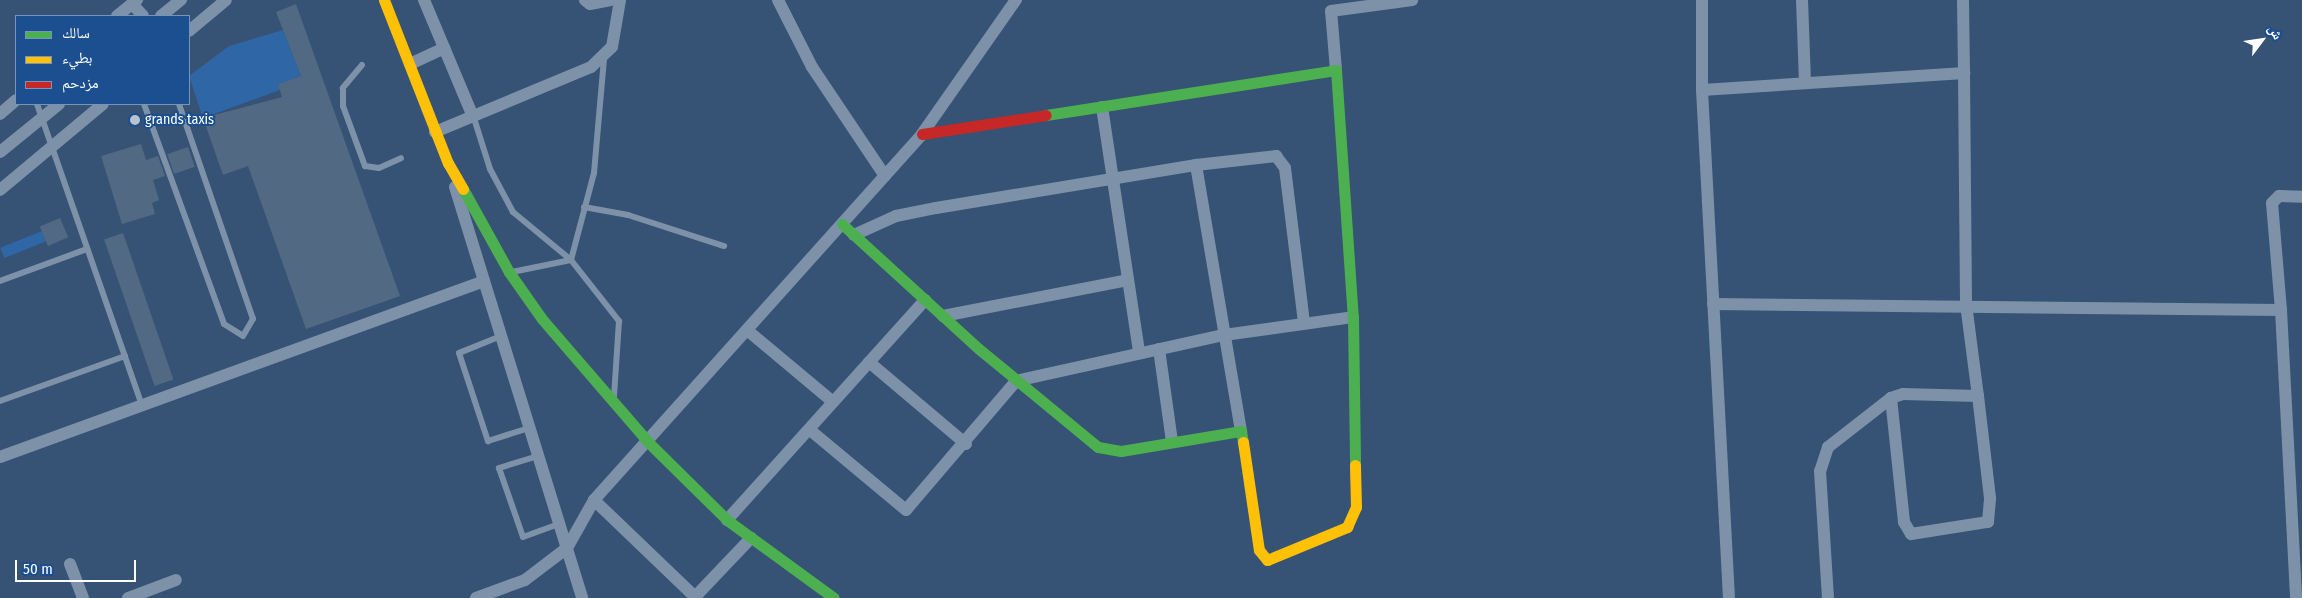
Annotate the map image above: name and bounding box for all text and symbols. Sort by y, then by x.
legend [15,15,190,105]
north arrow [2237,15,2287,65]
text: ش [2264,21,2286,43]
text: سالك [62,24,90,42]
text: بطيء [62,49,92,67]
text: مزدحم [62,74,99,92]
place label: grands taxis [145,112,214,128]
marker: grands taxis [129,114,141,126]
scale bar [18,550,139,582]
text: 50 m [23,560,53,578]

